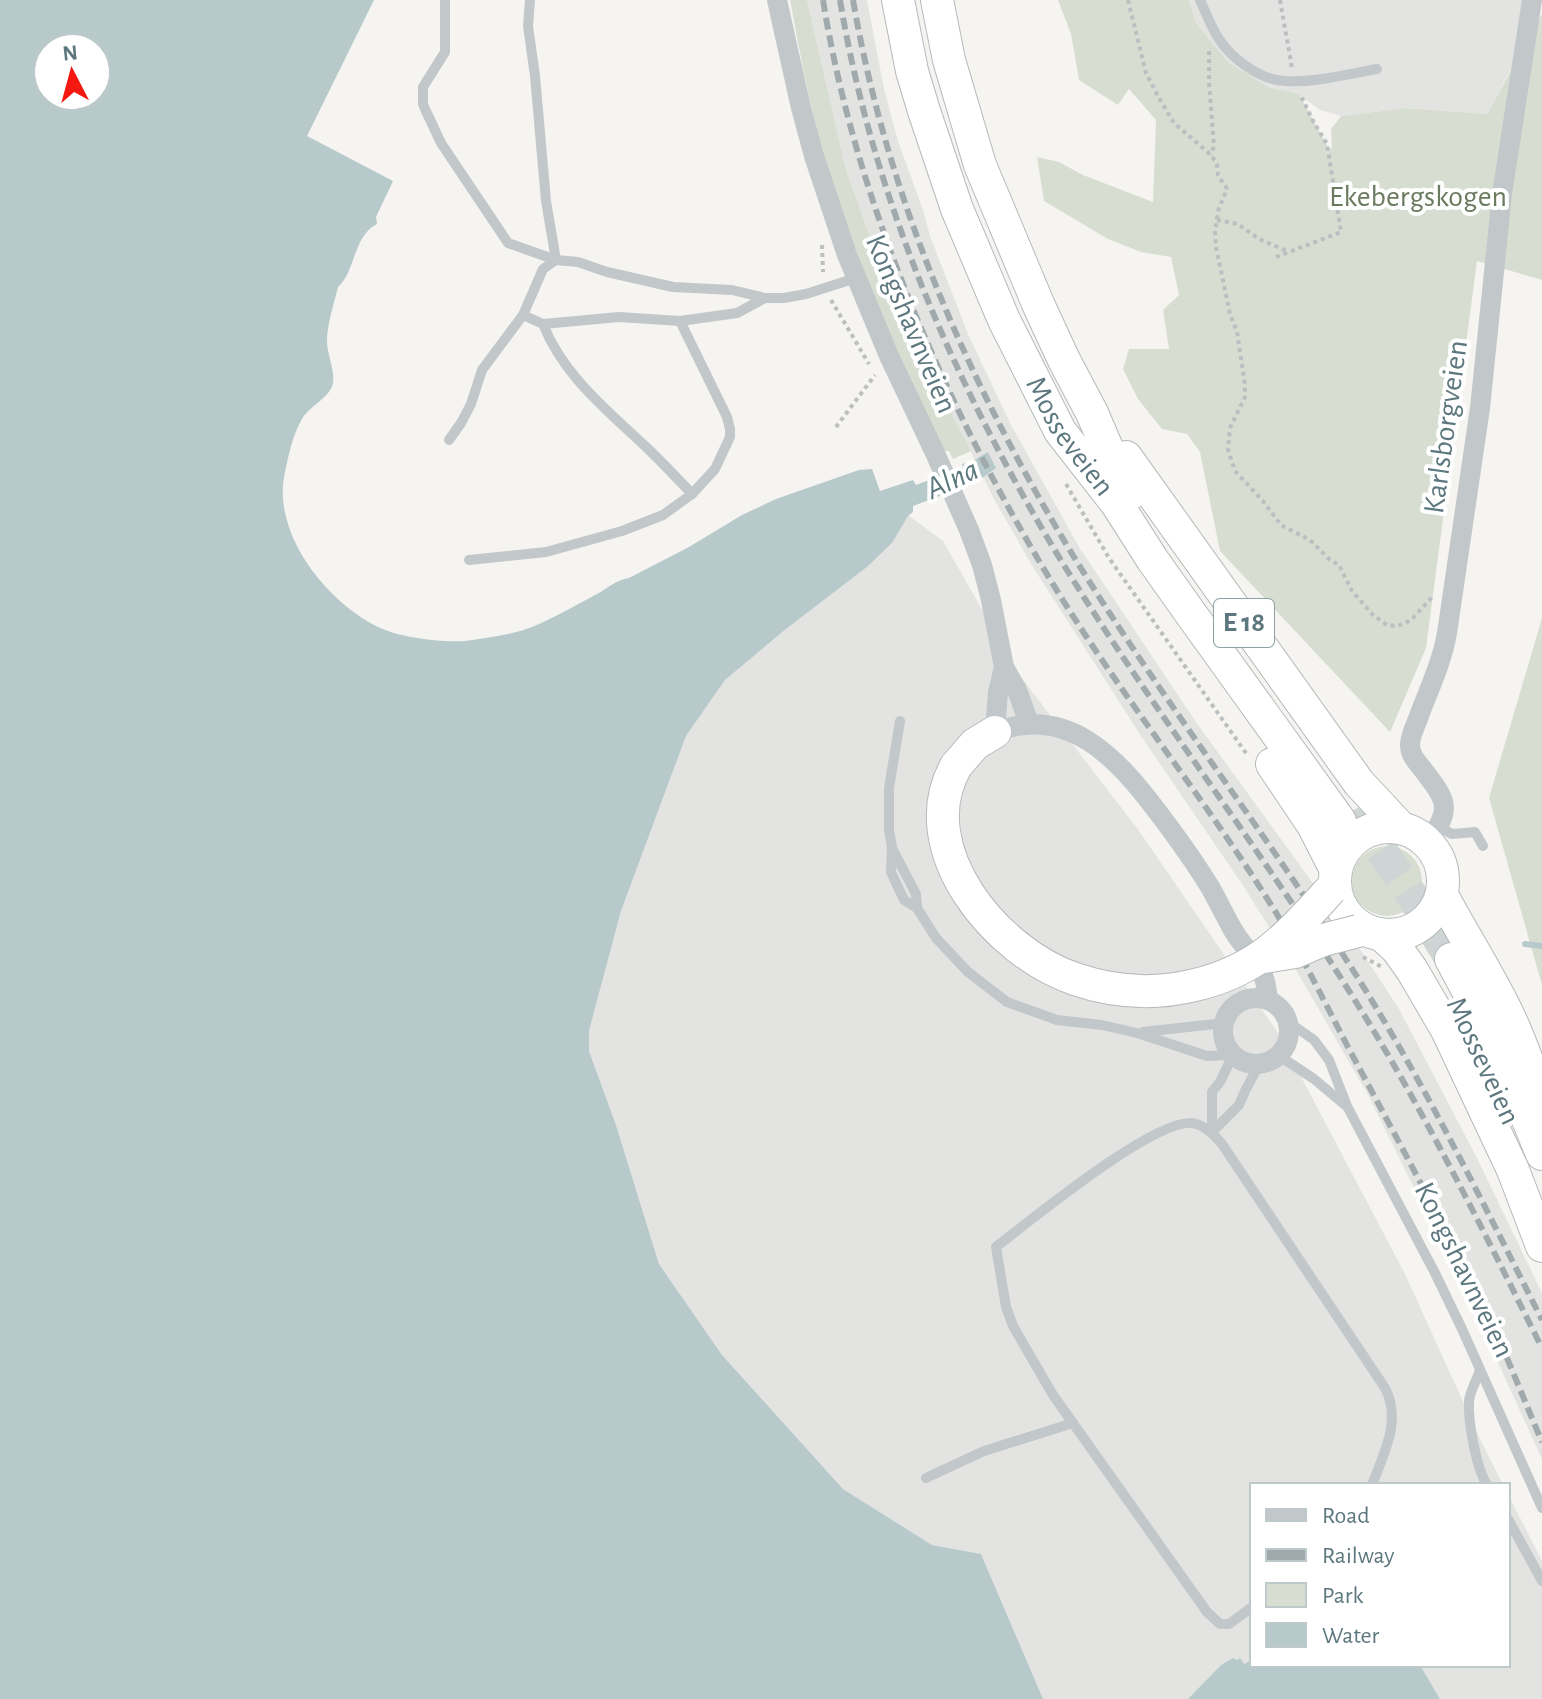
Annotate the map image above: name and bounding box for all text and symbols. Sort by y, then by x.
north arrow [32,32,112,112]
text: N [61,41,79,65]
park label: Ekebergskogen [1329,182,1507,212]
street label: Kongshavnveien [860,230,962,418]
street label: Karlsborgveien [1419,338,1473,516]
street label: Mosseveien [1020,372,1120,502]
water label: Alna [920,453,983,505]
road number: E 18 [1214,599,1274,647]
street label: Mosseveien [1441,993,1525,1129]
street label: Kongshavnveien [1409,1178,1519,1362]
legend [1250,1483,1510,1667]
text: Road [1322,1504,1370,1528]
text: Railway [1322,1544,1394,1568]
text: Park [1322,1584,1363,1608]
text: Water [1322,1624,1380,1648]

